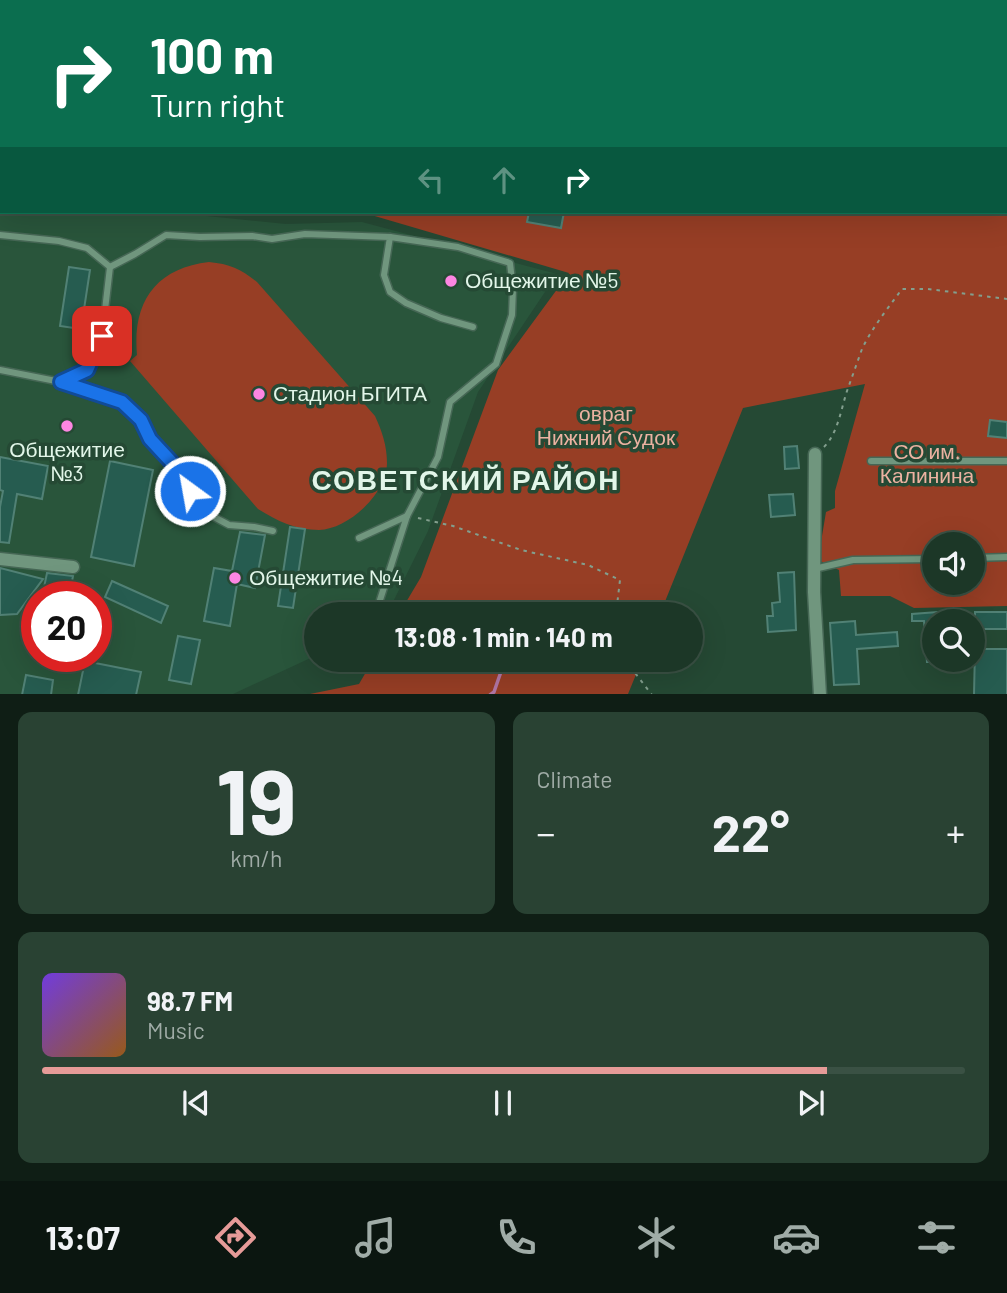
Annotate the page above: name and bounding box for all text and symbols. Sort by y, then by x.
text: 100 m [150,25,274,84]
icon: right [35,28,126,119]
text: Turn right [150,85,285,123]
icon: left [412,161,450,199]
icon: ahead [485,161,523,199]
icon: right [558,161,596,199]
place label: Общежитие №5 [465,267,618,292]
marker: Общежитие №5 [443,273,459,289]
pin [72,306,132,366]
icon: arrive [83,317,121,355]
place label: Стадион БГИТА [273,380,427,405]
marker: Стадион БГИТА [251,386,267,402]
park label: овраг Нижний Судок [537,400,676,449]
marker: Общежитие №3 [59,418,75,434]
place label: Общежитие №3 [9,436,125,485]
park label: СО им. Калинина [880,438,975,487]
position arrow [153,454,227,528]
district label: СОВЕТСКИЙ РАЙОН [311,462,621,496]
map controls [922,532,985,672]
button: sound [922,532,985,595]
place label: Общежитие №4 [249,564,403,589]
marker: Общежитие №4 [227,570,243,586]
speed limit sign: 20 [21,581,112,672]
button: search [922,609,985,672]
text: 13:08 · 1 min · 140 m [394,621,613,652]
text: 19 [216,744,297,853]
text: Climate [537,765,613,793]
text: 22° [712,800,790,862]
text: − [537,809,556,855]
text: + [946,809,965,855]
text: km/h [230,844,282,872]
text: 98.7 FM [147,985,233,1016]
text: Music [147,1016,205,1044]
icon: previous [177,1084,215,1122]
icon: pause [484,1084,522,1122]
icon: next [792,1084,830,1122]
icon: directions [211,1213,260,1262]
icon: music [351,1213,400,1262]
icon: phone [492,1213,541,1262]
icon: climate [632,1213,681,1262]
icon: car [772,1213,821,1262]
icon: filters [912,1213,961,1262]
text: 13:07 [46,1218,120,1256]

